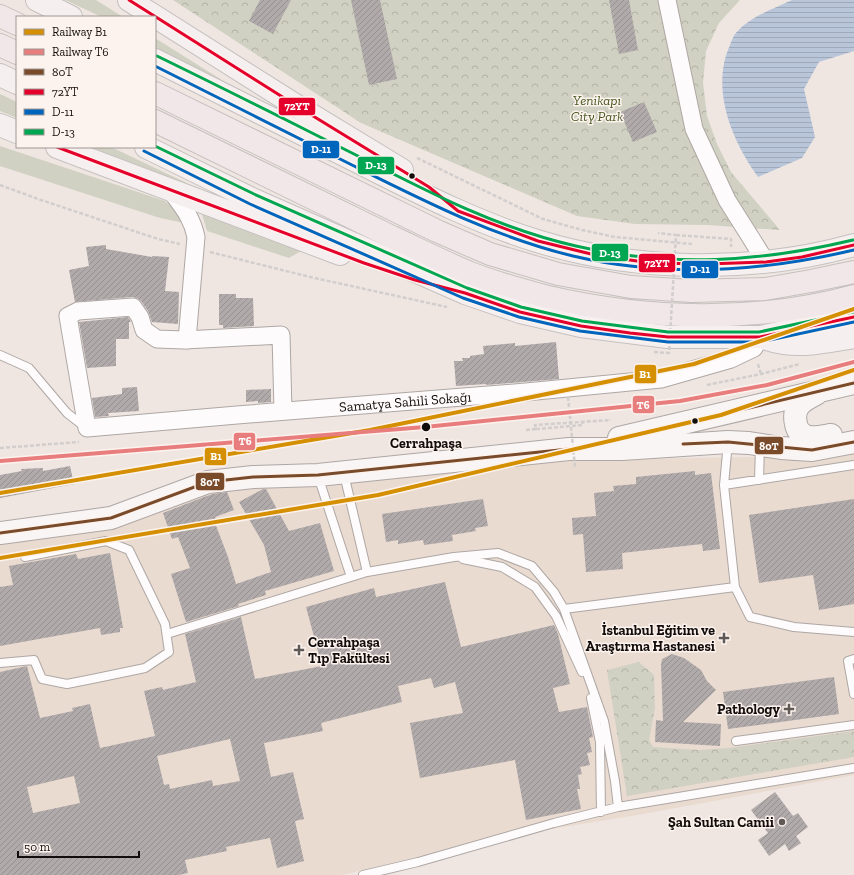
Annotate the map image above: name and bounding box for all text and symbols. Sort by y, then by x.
legend [16,16,156,148]
text: Railway B1 [52,25,107,39]
text: Railway T6 [52,45,109,59]
text: 80T [52,65,73,79]
text: 72YT [52,85,79,99]
park label: Yenikapı City Park [571,92,623,125]
line badge: 72YT [278,97,316,116]
text: 72YT [284,100,310,113]
text: D-11 [52,105,74,119]
text: D-13 [52,125,75,139]
line badge: D-11 [302,140,340,159]
text: D-11 [311,143,332,156]
line badge: D-13 [357,156,395,175]
text: D-13 [365,159,387,172]
unlabelled marker [407,171,417,181]
line badge: D-13 [591,243,629,262]
text: D-13 [599,247,621,260]
line badge: 72YT [638,253,676,273]
text: 72YT [644,257,670,270]
line badge: D-11 [681,260,719,279]
text: D-11 [690,263,711,276]
line badge: B1 [634,364,657,384]
text: B1 [639,368,651,381]
street label: Samatya Sahili Sokağı [338,388,472,416]
line badge: T6 [632,395,655,414]
text: T6 [636,399,650,412]
unlabelled marker [690,416,700,426]
marker: Cerrahpaşa [420,421,432,433]
line badge: T6 [233,432,256,451]
text: T6 [238,435,252,448]
place label: Cerrahpaşa [390,435,462,452]
line badge: 80T [754,436,784,455]
text: 80T [759,440,779,453]
line badge: B1 [204,447,227,466]
text: B1 [210,450,222,463]
line badge: 80T [195,472,225,491]
text: 80T [200,476,220,489]
place label: İstanbul Eğitim ve Araştırma Hastanesi [585,622,715,655]
marker: İstanbul Eğitim ve Araştırma Hastanesi [718,632,730,644]
place label: Cerrahpaşa Tıp Fakültesi [308,634,390,667]
marker: Cerrahpaşa Tıp Fakültesi [293,644,305,656]
place label: Pathology [717,701,781,718]
marker: Pathology [783,703,795,715]
place label: Şah Sultan Camii [668,814,774,831]
marker: Şah Sultan Camii [777,817,787,827]
scale bar [18,833,139,859]
text: 50 m [24,840,51,854]

